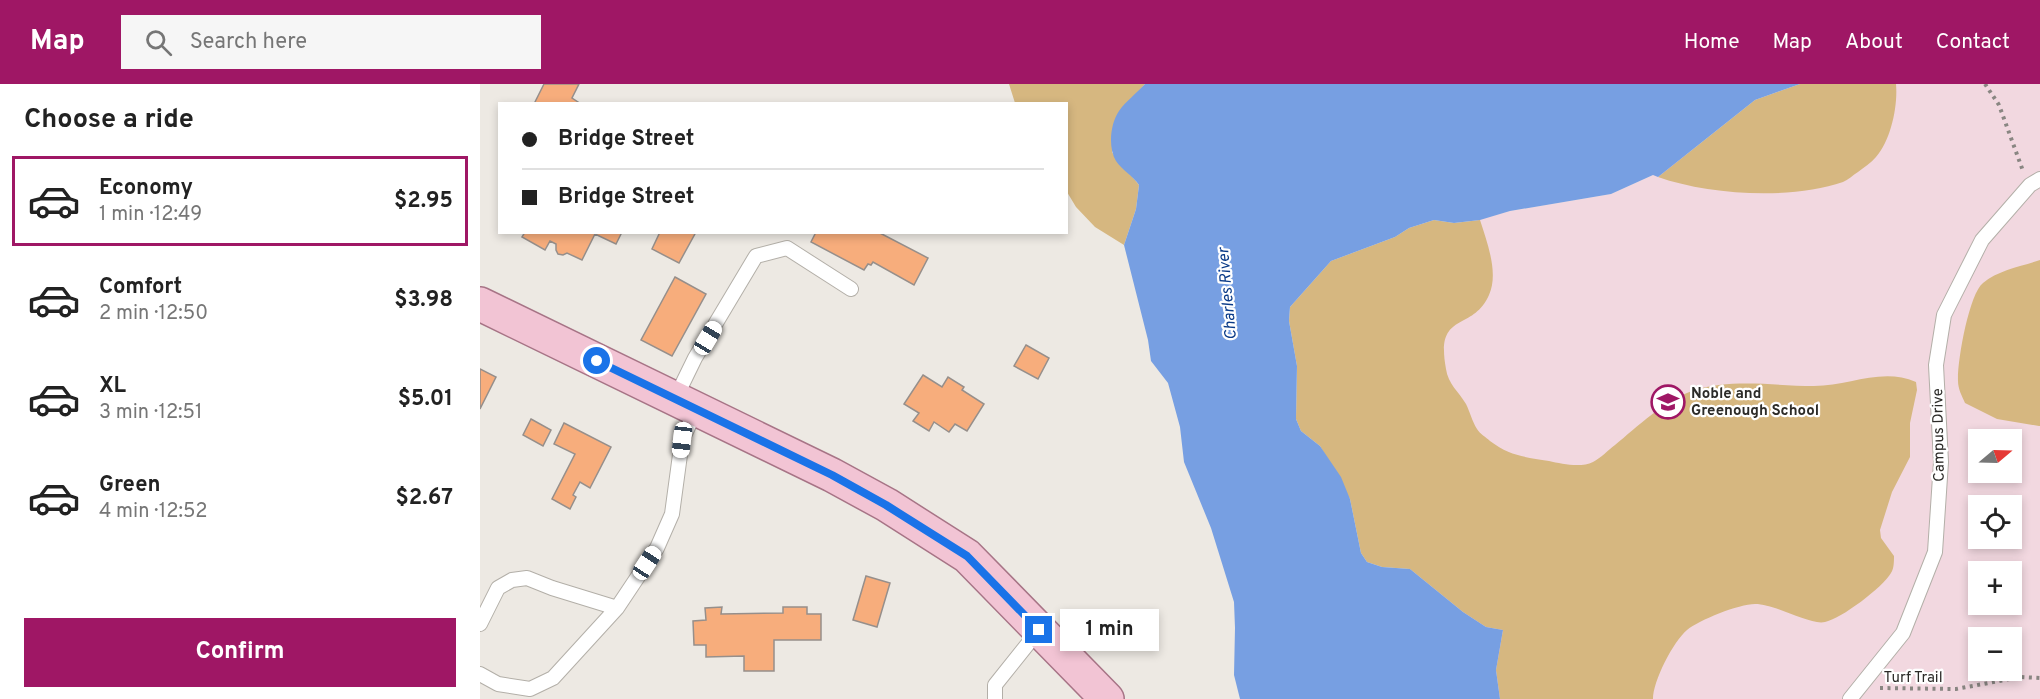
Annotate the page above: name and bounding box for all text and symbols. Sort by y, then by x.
search box [121,15,541,69]
text: Map [30,24,85,60]
icon: search [142,26,175,59]
text: Search here [190,29,307,56]
text: Home [1684,29,1740,56]
text: Map [1773,29,1812,56]
text: About [1845,29,1903,56]
text: Contact [1936,29,2010,56]
text: Choose a ride [24,103,194,137]
text: Bridge Street [558,126,694,153]
icon: car [27,174,81,228]
text: Economy [99,175,193,202]
text: Bridge Street [558,184,694,211]
text: $2.95 [394,188,453,215]
text: 1 min · 12:49 [99,202,202,228]
water label: Charles River [1214,245,1242,341]
icon: car [27,273,81,327]
text: Comfort [99,274,182,301]
text: $3.98 [394,287,453,314]
text: 2 min · 12:50 [99,301,208,327]
car [691,318,725,358]
route start [583,347,610,374]
icon: car [27,372,81,426]
text: XL [99,373,126,400]
school or university icon: Noble and Greenough School [1650,384,1686,420]
place label: Noble and Greenough School [1691,385,1819,421]
text: $5.01 [398,386,453,413]
street label: Campus Drive [1929,388,1950,482]
text: 3 min · 12:51 [99,400,203,426]
car [671,421,693,459]
north arrow [1968,429,2022,483]
map controls [1968,429,2022,681]
icon: car [27,471,81,525]
text: Green [99,472,161,499]
text: $2.67 [396,485,453,512]
button: locate [1968,495,2022,549]
text: 4 min · 12:52 [99,499,208,525]
car [630,543,664,583]
button: + [1968,561,2022,615]
callout: 1 min [1060,609,1159,651]
route end [1025,616,1052,643]
text: 1 min [1085,617,1134,643]
button: Confirm [24,618,456,687]
button: − [1968,627,2022,681]
street label: Turf Trail [1883,669,1943,688]

